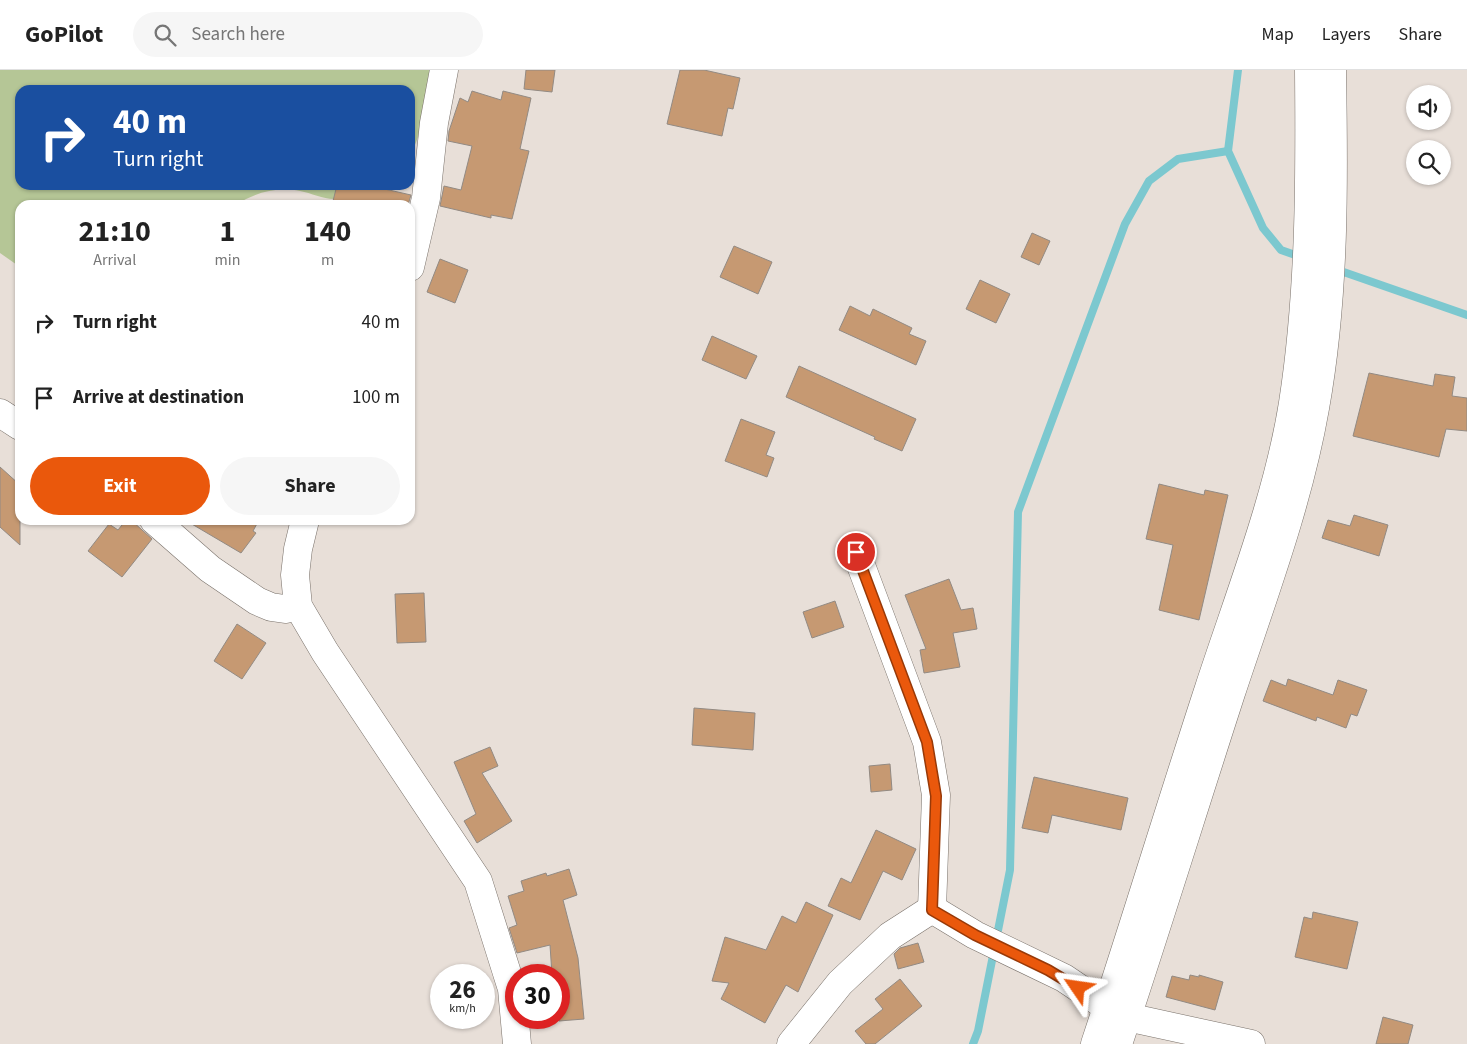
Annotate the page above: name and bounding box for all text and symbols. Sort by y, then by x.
search box [133,12,483,57]
text: GoPilot [25,17,103,52]
icon: search [151,21,179,49]
text: Search here [191,21,285,48]
text: Map [1262,22,1294,47]
text: Layers [1322,22,1371,47]
text: Share [1399,22,1442,47]
map controls [1406,85,1451,185]
button: sound [1406,85,1451,130]
text: 40 m [113,97,187,147]
icon: right [30,105,95,170]
button: search [1406,140,1451,185]
text: Turn right [113,143,203,175]
text: 21:10 [79,210,151,253]
text: 1 [219,210,235,253]
text: 140 [304,210,351,253]
text: Arrival [93,249,136,271]
text: min [214,249,240,271]
text: m [321,249,334,271]
icon: right [30,309,58,337]
text: Turn right [73,309,157,336]
text: 40 m [362,309,400,336]
icon: arrive [30,384,58,412]
text: Arrive at destination [73,384,244,411]
text: 100 m [352,384,400,411]
button: Exit [30,457,210,515]
button: Share [220,457,400,515]
pin [835,531,877,573]
icon: arrive [842,538,870,566]
position arrow [1051,961,1103,1013]
speed limit sign: 30 [505,964,570,1029]
text: 26 [449,972,476,1008]
text: km/h [449,1000,476,1017]

